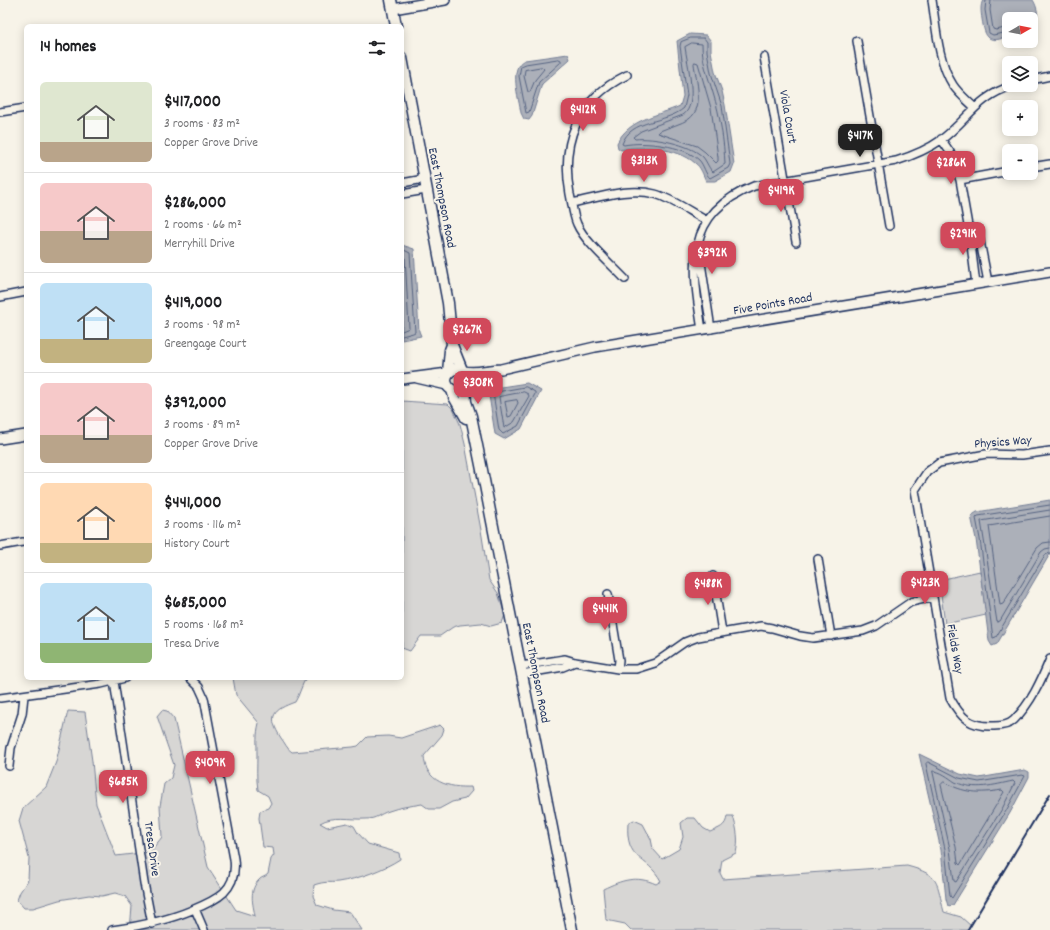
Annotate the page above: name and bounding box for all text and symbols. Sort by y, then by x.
north arrow [1002,12,1038,48]
map controls [1002,12,1038,180]
text: 14 homes [40,36,96,60]
icon: filters [366,37,388,59]
button: layers [1002,56,1038,92]
street label: Viola Court [773,89,801,145]
text: $417,000 [164,91,221,115]
icon: home [72,98,120,146]
pin: $412K [555,98,611,132]
button: + [1002,100,1038,136]
text: $412K [570,101,596,120]
text: 3 rooms · 83 m² [164,115,240,134]
pin: $417K [832,124,888,158]
text: $417K [847,127,873,146]
text: Copper Grove Drive [164,134,258,153]
button: − [1002,144,1038,180]
street label: East Thompson Road [422,146,460,250]
pin: $313K [616,149,672,183]
pin: $286K [923,151,979,185]
text: $313K [631,152,658,171]
text: $286K [936,154,966,173]
pin: $419K [753,179,809,213]
text: $419K [768,182,794,201]
text: $286,000 [164,192,226,216]
icon: home [72,199,120,247]
text: 2 rooms · 66 m² [164,216,242,235]
pin: $291K [935,222,991,256]
text: $291K [949,225,977,244]
text: Merryhill Drive [164,235,235,254]
pin: $392K [684,241,740,275]
text: $392K [697,244,727,263]
street label: Five Points Road [732,289,814,321]
text: $419,000 [164,292,222,316]
icon: home [72,299,120,347]
text: 3 rooms · 98 m² [164,316,240,335]
pin: $267K [439,318,495,352]
text: $267K [452,321,482,340]
text: Greengage Court [164,335,246,354]
pin: $308K [450,371,506,405]
text: $308K [463,374,493,393]
text: $392,000 [164,392,226,416]
icon: home [72,399,120,447]
text: 3 rooms · 89 m² [164,416,240,435]
street label: Physics Way [974,431,1033,454]
text: Copper Grove Drive [164,435,258,454]
text: $441,000 [164,492,221,516]
icon: home [72,499,120,547]
text: 3 rooms · 116 m² [164,516,241,535]
text: History Court [164,535,230,554]
pin: $423K [897,571,953,605]
pin: $488K [680,572,736,606]
text: $423K [910,574,940,593]
text: $488K [694,575,722,594]
text: $685,000 [164,592,227,616]
pin: $441K [577,597,633,631]
icon: home [72,599,120,647]
text: $441K [592,600,618,619]
text: 5 rooms · 168 m² [164,616,244,635]
street label: East Thompson Road [516,621,554,725]
street label: Fields Way [940,623,968,676]
text: Tresa Drive [164,635,219,654]
pin: $409K [182,751,238,785]
text: $409K [194,754,226,773]
pin: $685K [95,770,151,804]
text: $685K [108,773,138,792]
street label: Tresa Drive [138,820,164,878]

